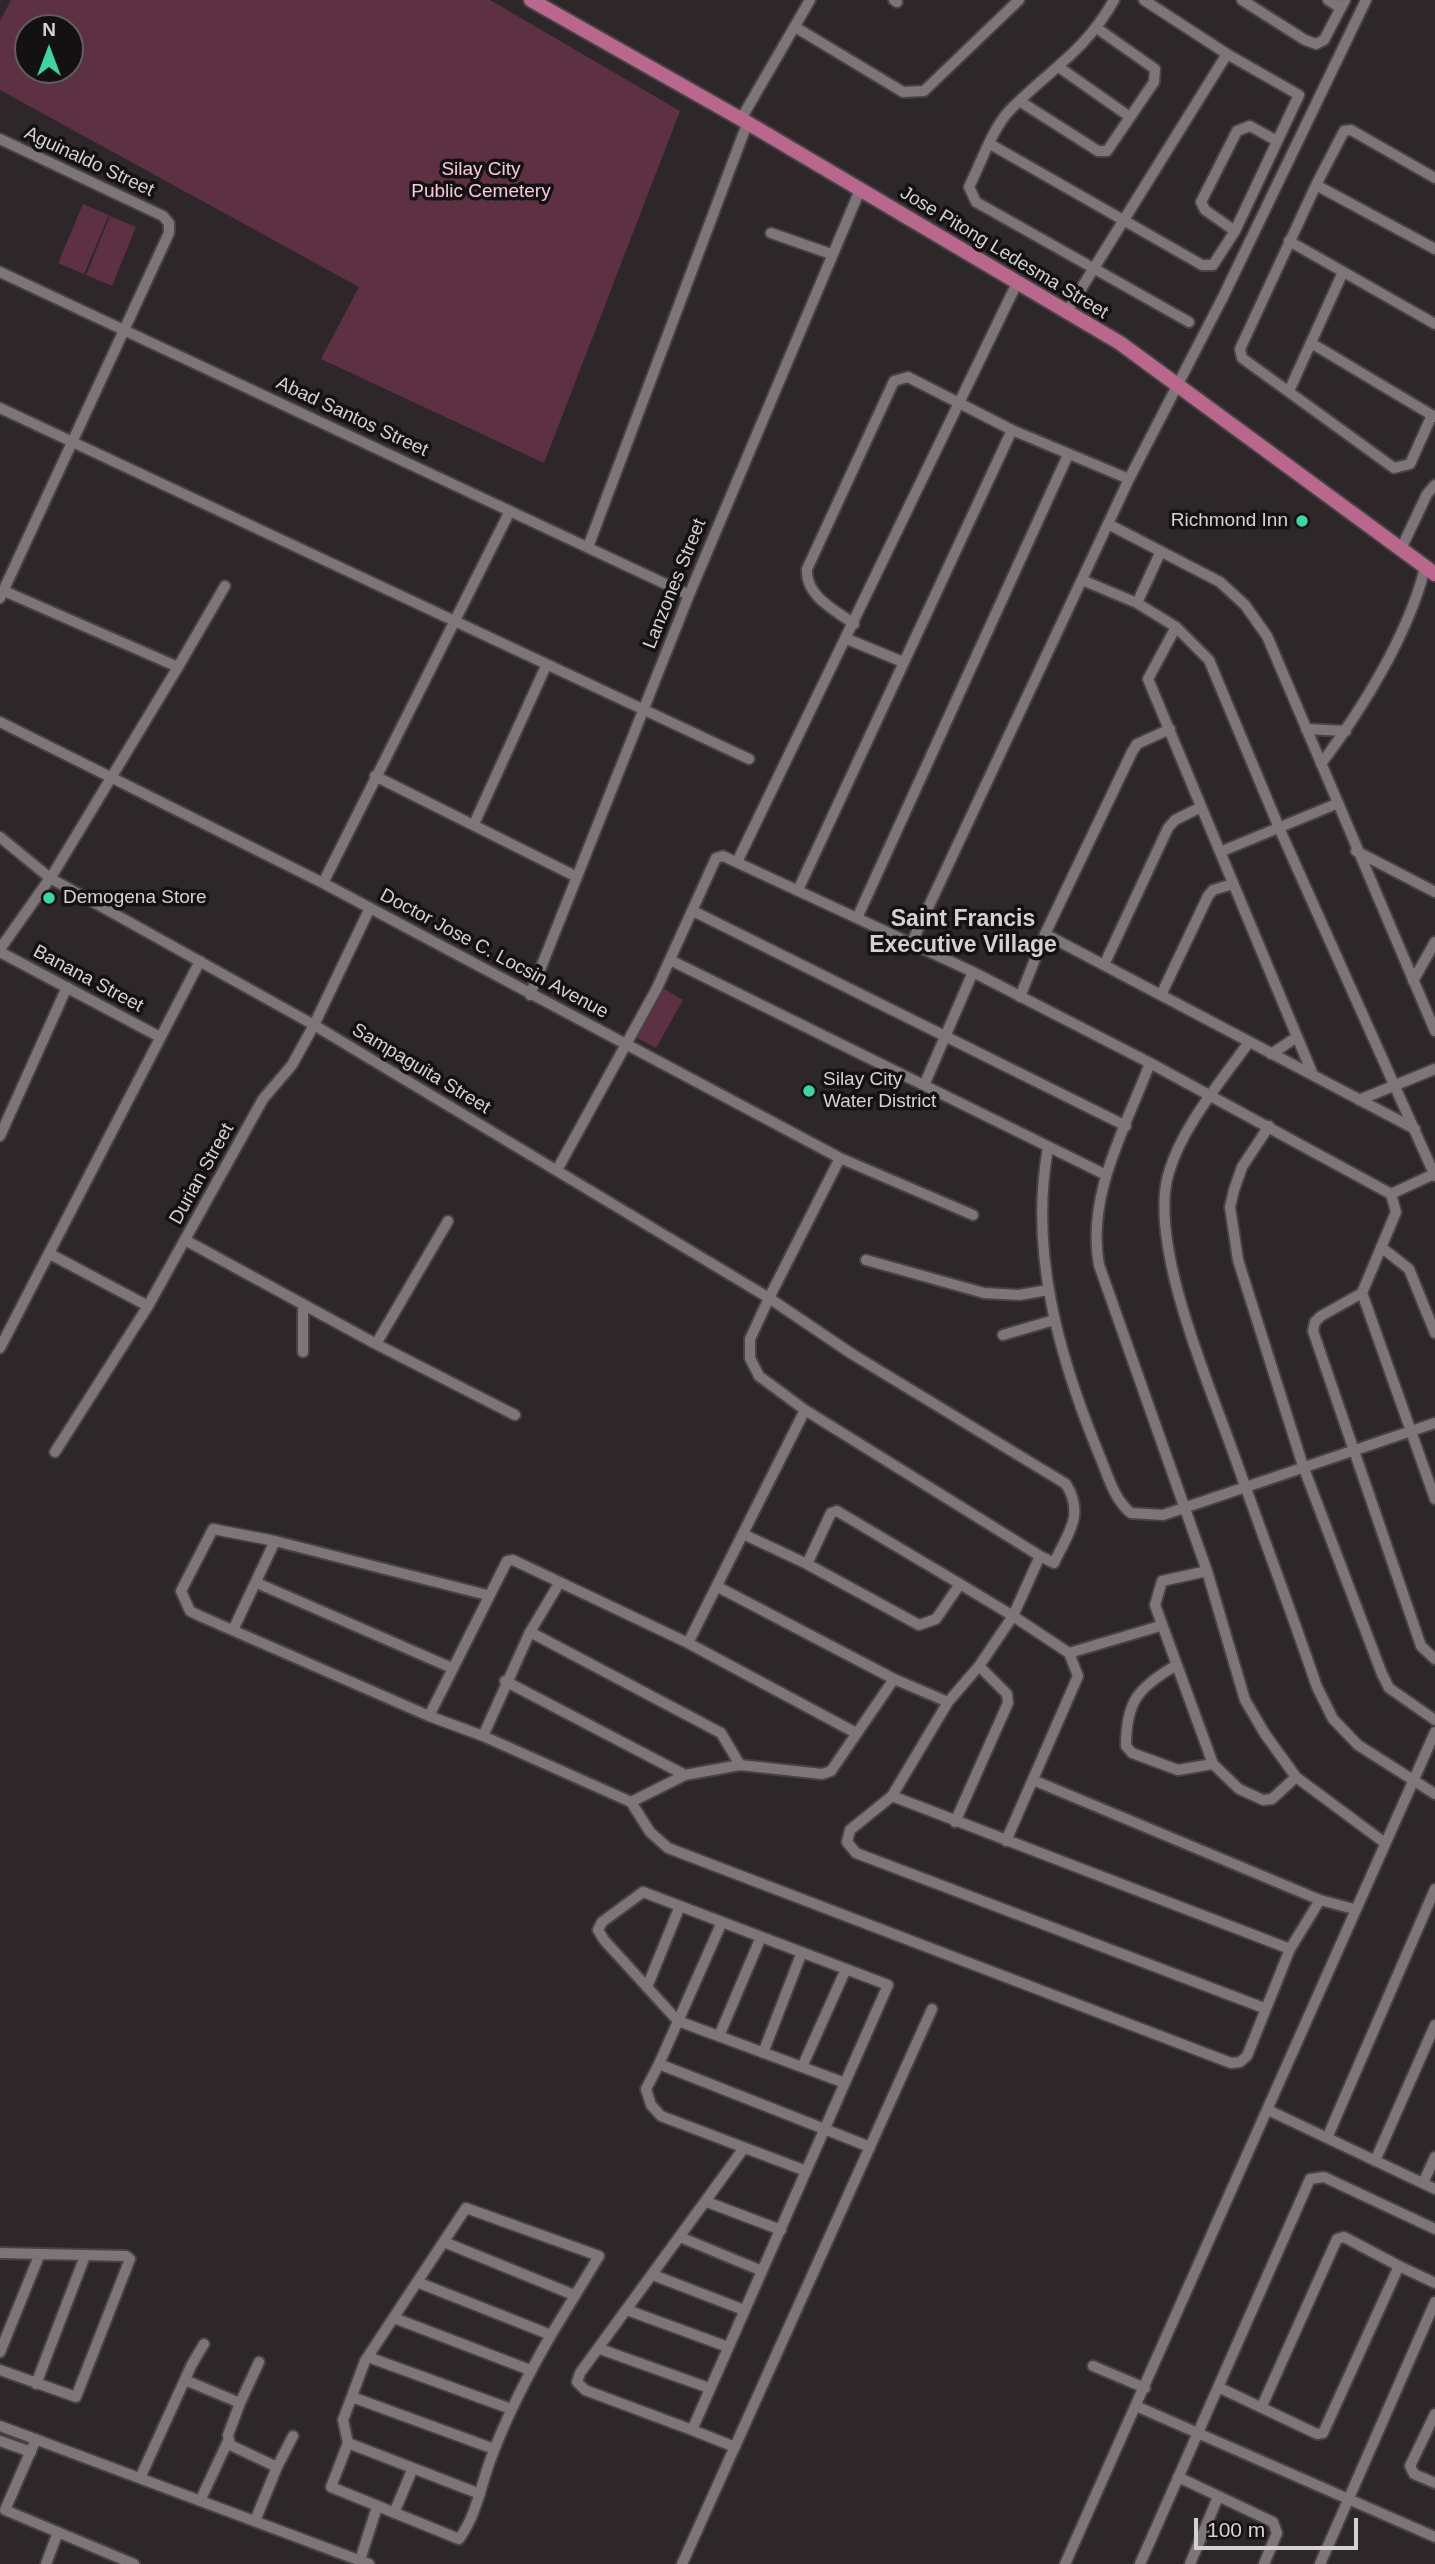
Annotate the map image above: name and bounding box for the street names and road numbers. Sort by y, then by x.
street label: Aguinaldo Street [21,122,157,202]
street label: Jose Pitong Ledesma Street [896,182,1112,324]
street label: Abad Santos Street [273,372,431,462]
street label: Lanzones Street [639,516,711,652]
street label: Doctor Jose C. Locsin Avenue [376,884,612,1024]
street label: Banana Street [29,940,147,1018]
street label: Sampaguita Street [348,1019,494,1119]
street label: Durian Street [165,1120,239,1228]

